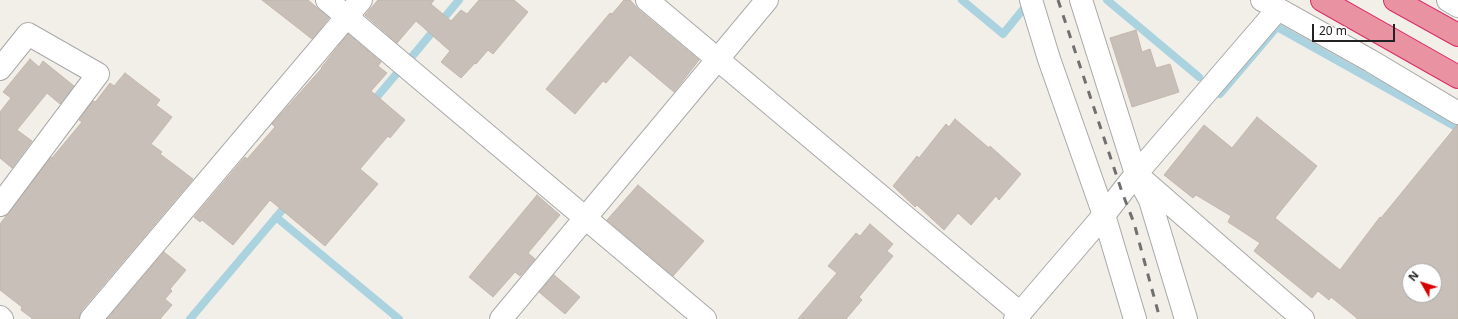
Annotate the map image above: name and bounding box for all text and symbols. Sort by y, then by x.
scale bar [1314,16,1397,42]
text: 20 m [1319,22,1347,39]
north arrow [1402,263,1442,303]
text: N [1404,268,1422,284]

